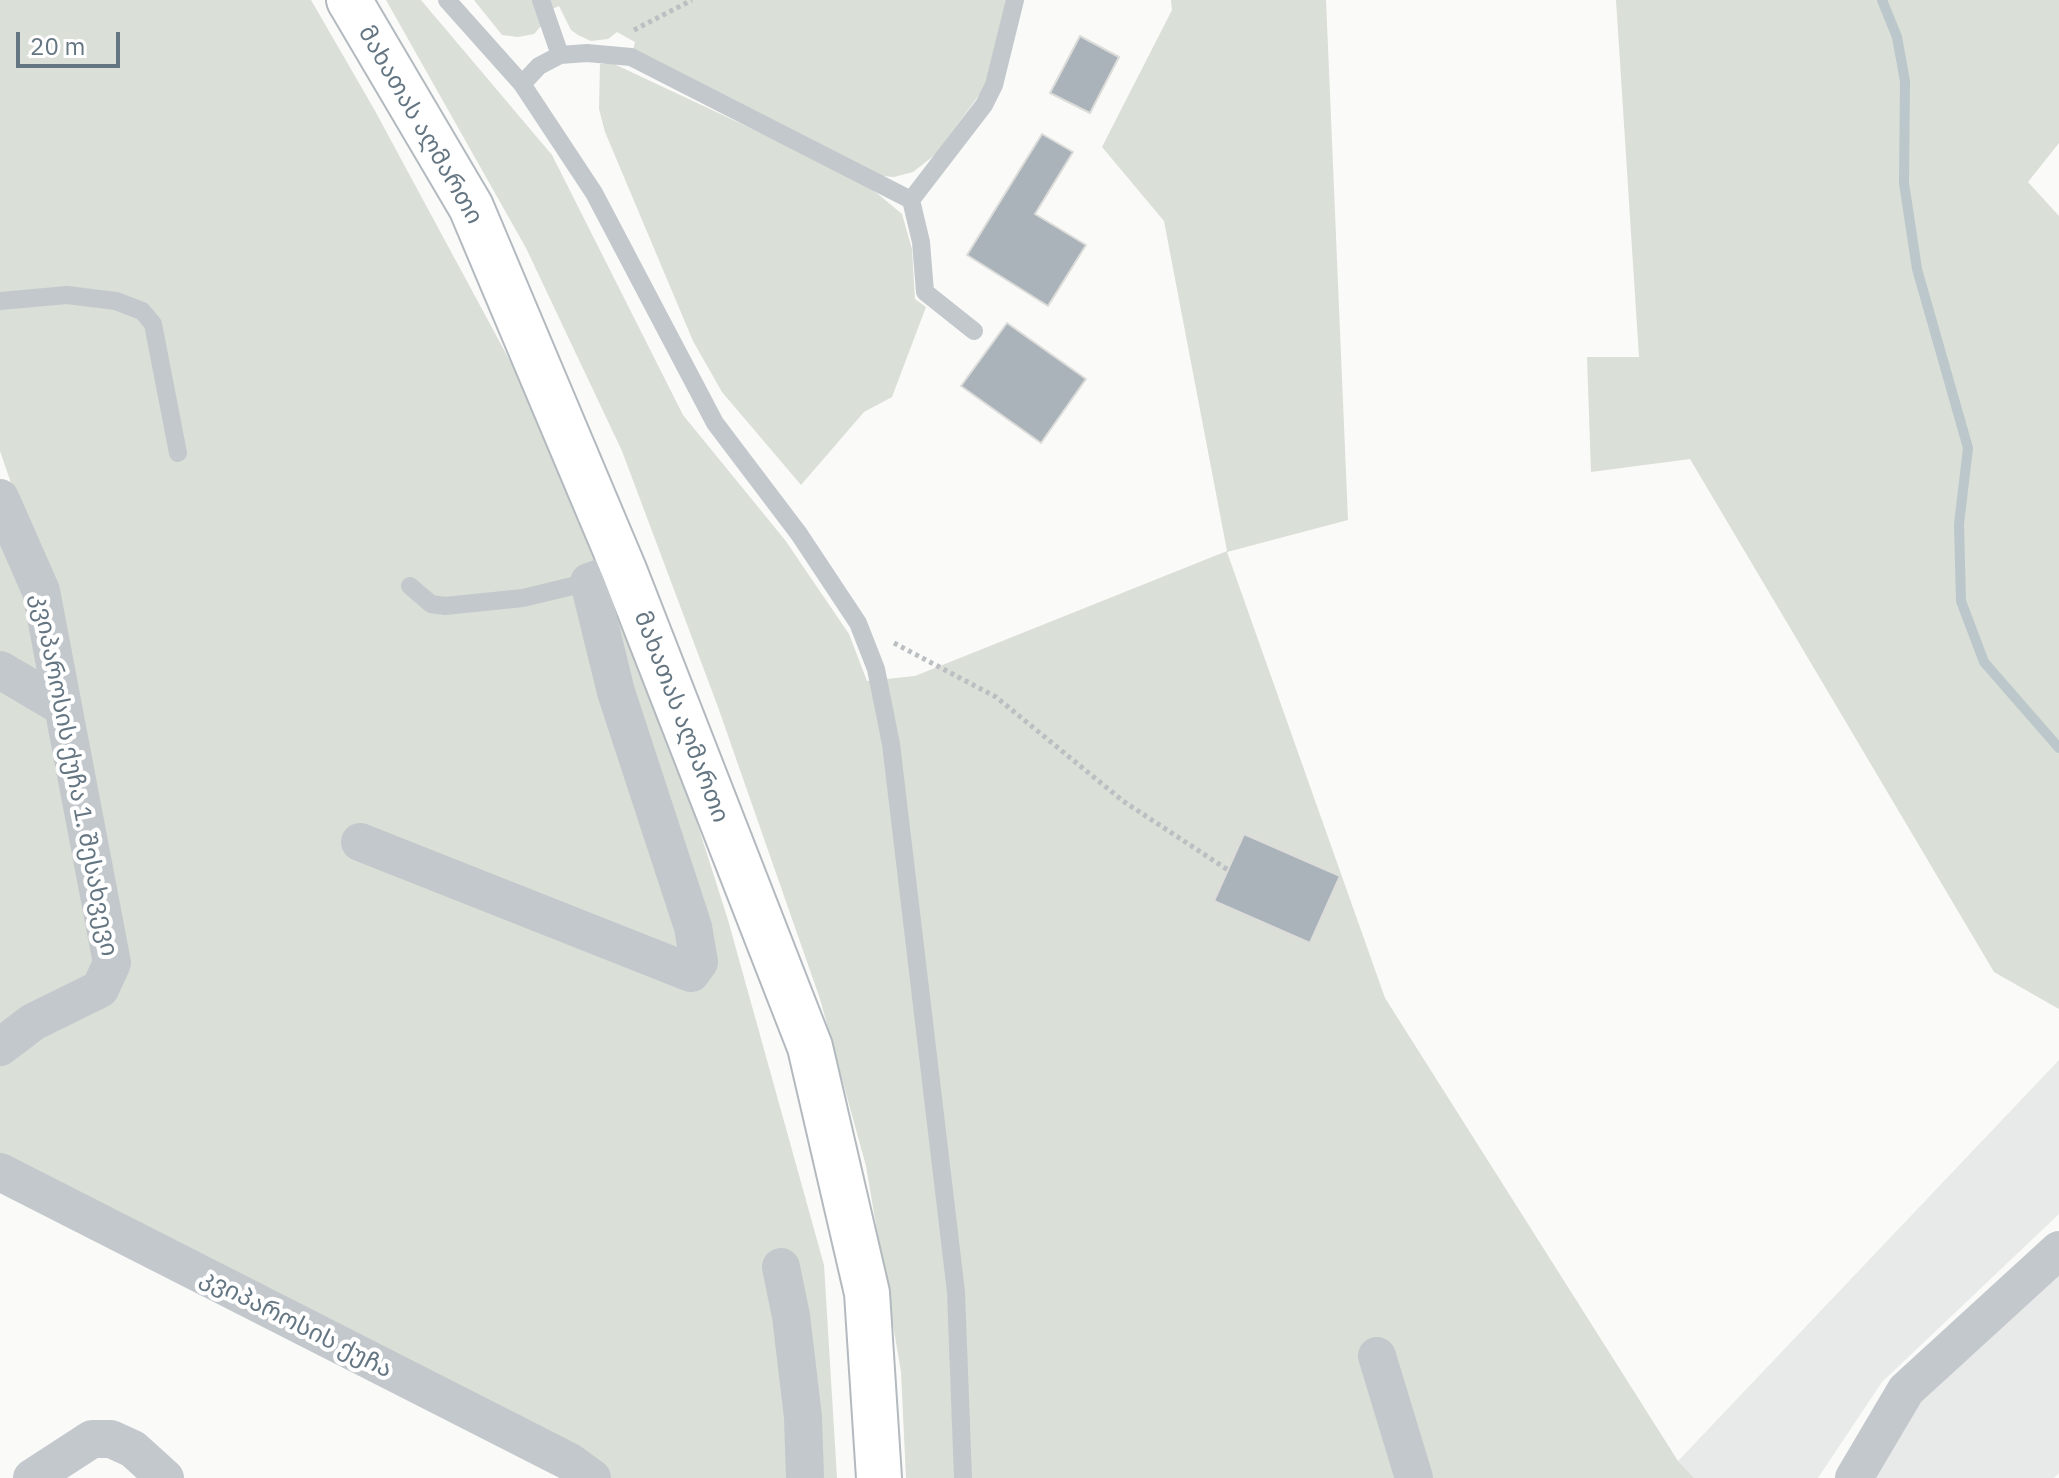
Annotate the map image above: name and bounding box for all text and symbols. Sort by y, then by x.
scale bar [20,16,124,66]
street label: მახათას აღმართი [351,21,489,229]
text: 20 m [30,30,85,62]
street label: კვიპაროსის ქუჩა 1. შესახვევი [25,591,123,959]
street label: მახათას აღმართი [627,607,735,827]
street label: კვიპაროსის ქუჩა [195,1263,397,1385]

